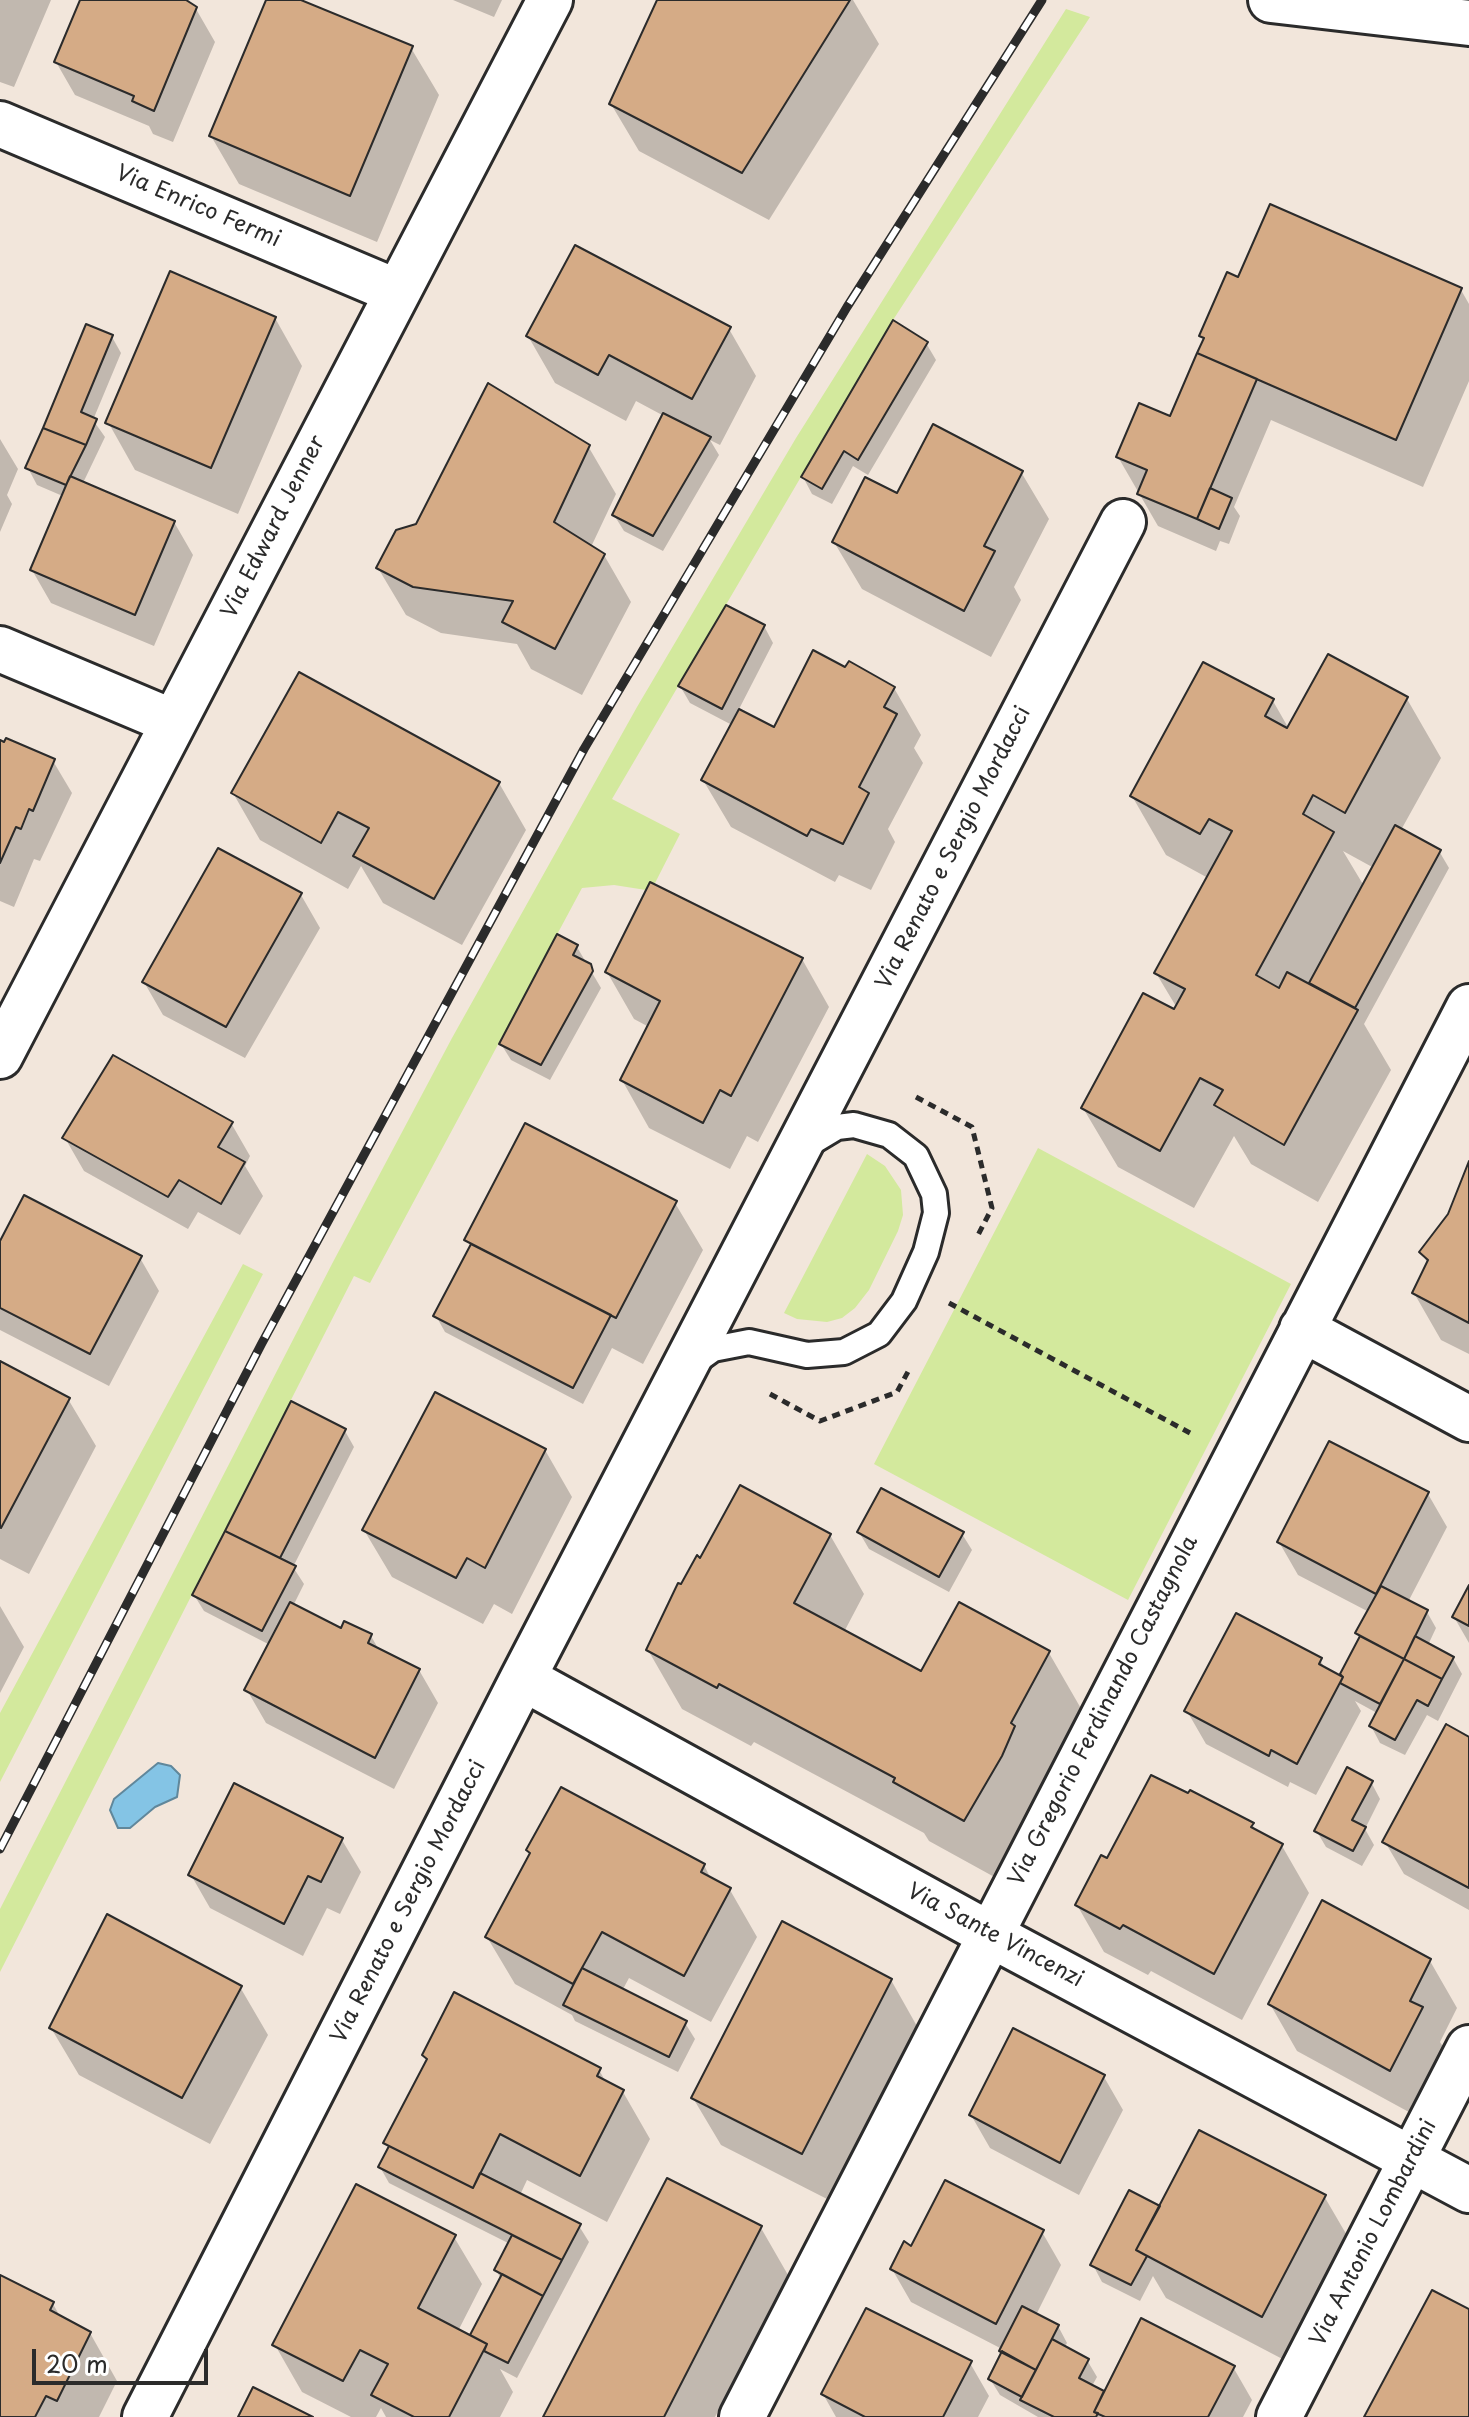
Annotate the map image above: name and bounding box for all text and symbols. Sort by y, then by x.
street label: Via Enrico Fermi [112,160,284,254]
street label: Via Edward Jenner [217,431,331,623]
street label: Via Renato e Sergio Mordacci [871,702,1037,994]
street label: Via Gregorio Ferdinando Castagnola [1004,1531,1204,1891]
street label: Via Renato e Sergio Mordacci [326,1756,492,2048]
street label: Via Sante Vincenzi [902,1878,1088,1994]
street label: Via Antonio Lombardini [1305,2115,1443,2351]
scale bar [36,2333,212,2383]
text: 20 m [46,2345,108,2381]

